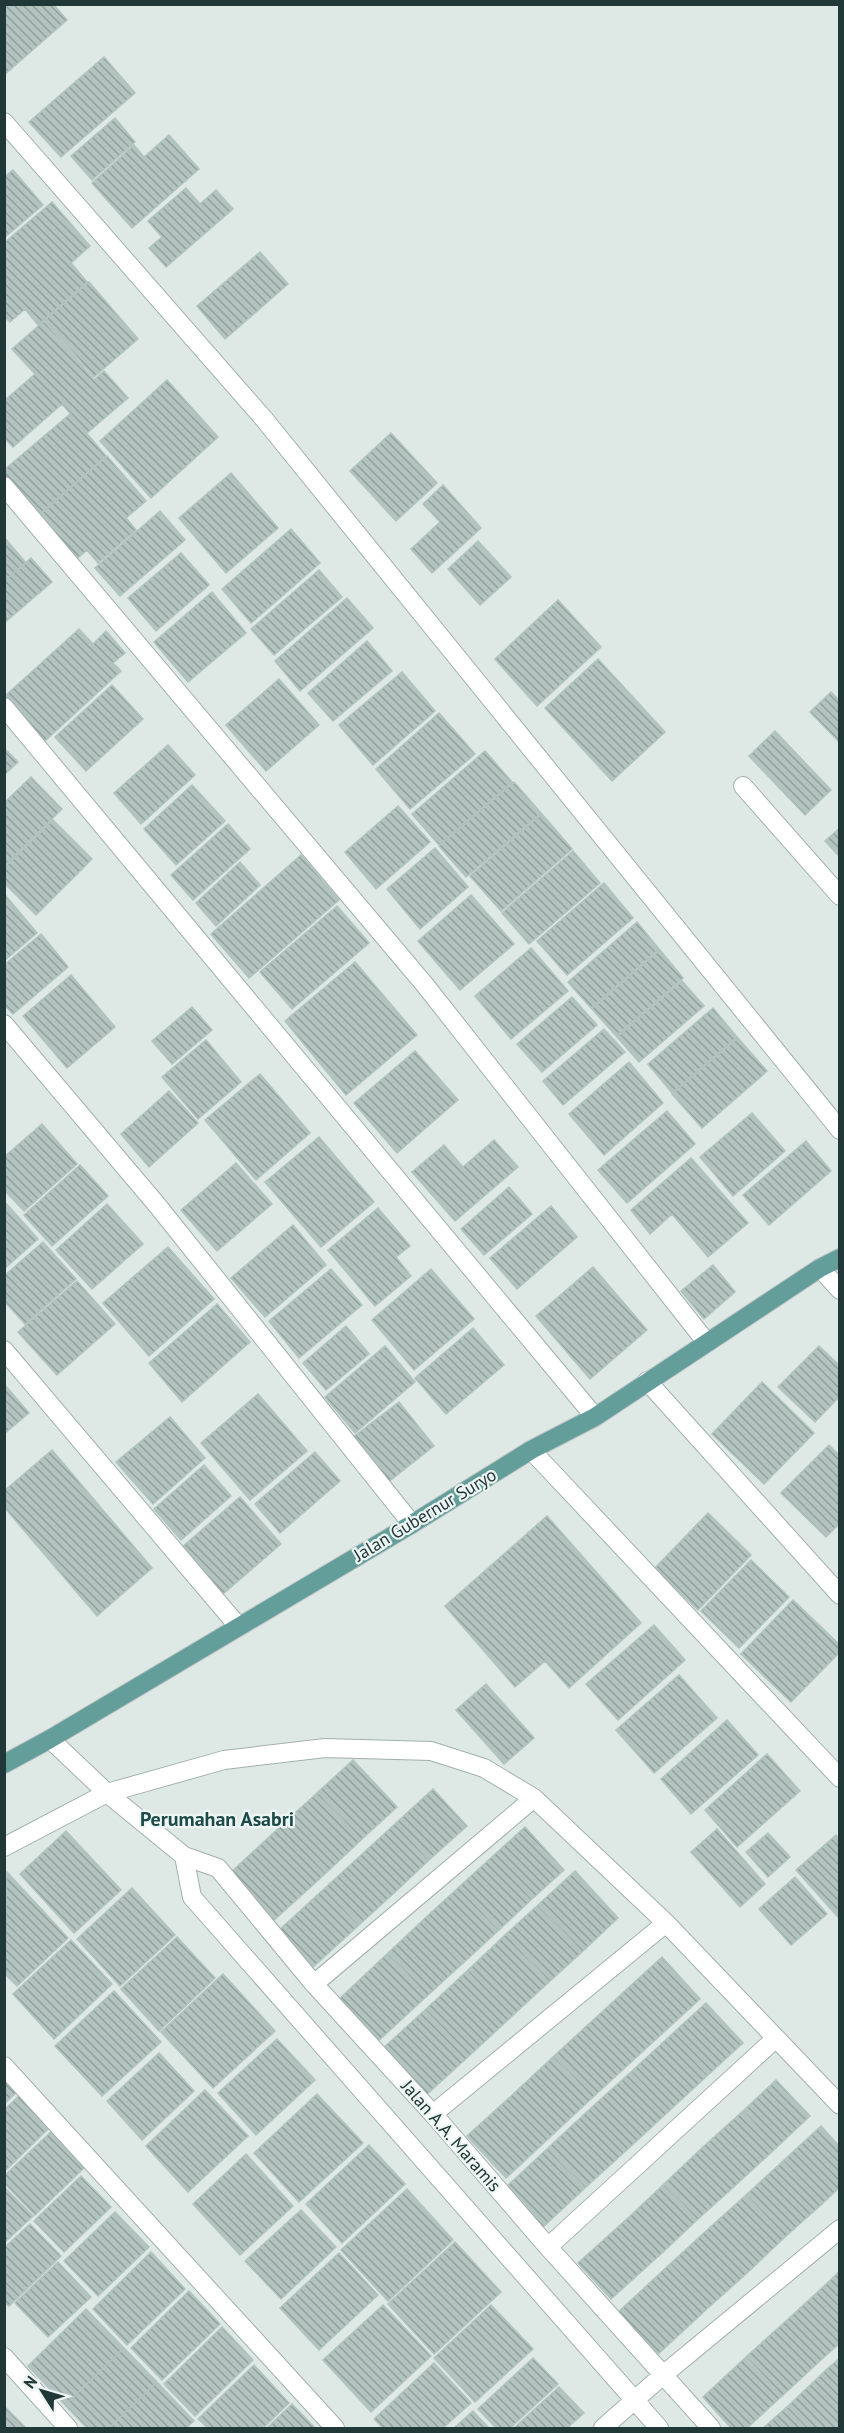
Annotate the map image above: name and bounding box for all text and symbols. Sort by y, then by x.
street label: Jalan Gubernur Suryo [348,1463,500,1567]
district label: Perumahan Asabri [140,1806,294,1832]
street label: Jalan A.A. Maramis [396,2074,506,2196]
north arrow [12,2361,72,2421]
text: N [19,2372,41,2392]

